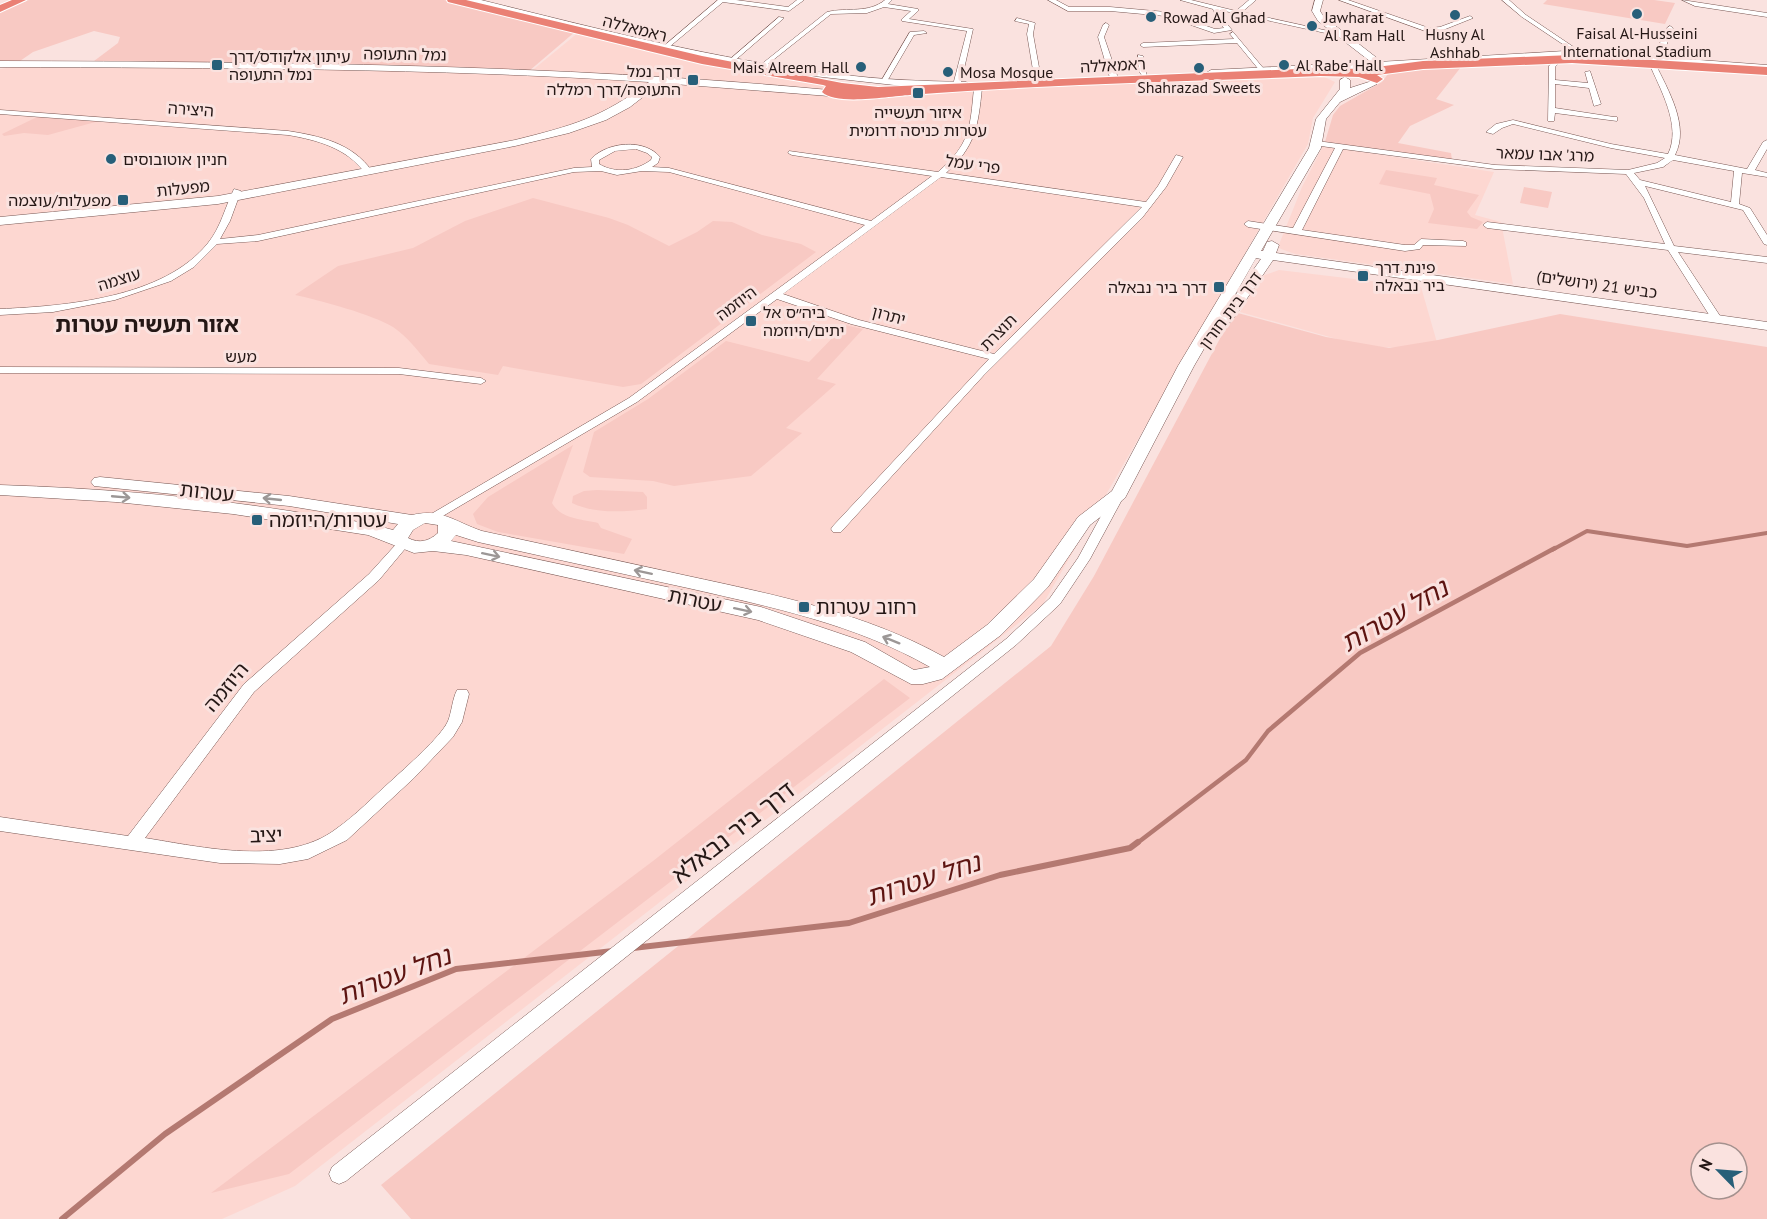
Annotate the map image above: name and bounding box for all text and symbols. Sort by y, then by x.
place label: Rowad Al Ghad [1163,7,1266,27]
place label: Jawharat Al Ram Hall [1323,7,1405,45]
marker: Faisal Al-Husseini International Stadium [1630,7,1644,21]
marker: Husny Al Ashhab [1448,8,1462,22]
street label: ראמאללה [601,10,669,46]
marker: Rowad Al Ghad [1144,10,1158,24]
marker: Jawharat Al Ram Hall [1305,19,1319,33]
place label: Faisal Al-Husseini International Stadium [1562,23,1712,61]
place label: Husny Al Ashhab [1425,24,1485,62]
street label: נמל התעופה [363,43,447,65]
place label: עיתון אלקודס/דרך נמל התעופה [229,46,350,84]
street label: ראמאללה [1080,53,1146,77]
place label: Al Rabe' Hall [1296,55,1383,75]
place label: Mais Alreem Hall [733,57,849,77]
marker: עיתון אלקודס/דרך נמל התעופה [210,58,224,72]
marker: Al Rabe' Hall [1277,58,1291,72]
marker: Mais Alreem Hall [854,60,868,74]
place label: דרך נמל התעופה/דרך רמללה [547,61,681,99]
marker: Shahrazad Sweets [1192,61,1206,75]
place label: Mosa Mosque [960,62,1054,82]
marker: Mosa Mosque [941,65,955,79]
marker: דרך נמל התעופה/דרך רמללה [686,73,700,87]
place label: Shahrazad Sweets [1137,77,1261,97]
marker: איזור תעשייה עטרות כניסה דרומית [911,86,925,100]
street label: היצירה [167,97,215,121]
place label: איזור תעשייה עטרות כניסה דרומית [849,102,987,140]
street label: מרג' אבו עמאר [1495,142,1595,166]
place label: חניון אוטובוסים [123,149,227,169]
street label: פרי עמל [944,150,1002,178]
marker: חניון אוטובוסים [104,152,118,166]
street label: מפעלות [155,175,211,201]
place label: מפעלות/עוצמה [8,190,111,210]
marker: מפעלות/עוצמה [116,193,130,207]
place label: פינת דרך ביר נבאלה [1375,257,1445,295]
street label: עוצמה [95,263,143,295]
street label: כביש 21 (ירושלים) [1535,266,1659,302]
street label: דרך בית חורון [1194,267,1266,353]
marker: פינת דרך ביר נבאלה [1356,269,1370,283]
place label: דרך ביר נבאלה [1108,277,1207,297]
marker: דרך ביר נבאלה [1212,280,1226,294]
street label: היוזמה [712,281,760,325]
street label: יתרון [870,301,908,329]
place label: ביה״ס אל יתים/היוזמה [763,302,844,340]
street label: תוצרת [975,309,1021,355]
district label: אזור תעשיה עטרות [55,310,239,338]
marker: ביה״ס אל יתים/היוזמה [744,314,758,328]
street label: מעש [225,346,257,366]
street label: עטרות [179,476,235,508]
one-way arrow [111,492,131,503]
one-way arrow [263,494,283,505]
place label: עטרות/היוזמה [269,507,387,533]
marker: עטרות/היוזמה [250,513,264,527]
one-way arrow [481,550,500,561]
one-way arrow [634,566,653,577]
water label: נחל עטרות [1335,570,1455,659]
street label: עטרות [666,582,724,618]
place label: רחוב עטרות [816,594,917,620]
marker: רחוב עטרות [797,600,811,614]
one-way arrow [733,605,752,617]
one-way arrow [882,634,901,645]
street label: היוזמה [198,657,254,717]
street label: דרך ביר נבאלא [665,774,801,890]
street label: יציב [249,821,283,849]
water label: נחל עטרות [862,844,986,913]
water label: נחל עטרות [333,938,457,1012]
north arrow [1689,1141,1749,1201]
text: N [1694,1156,1717,1174]

